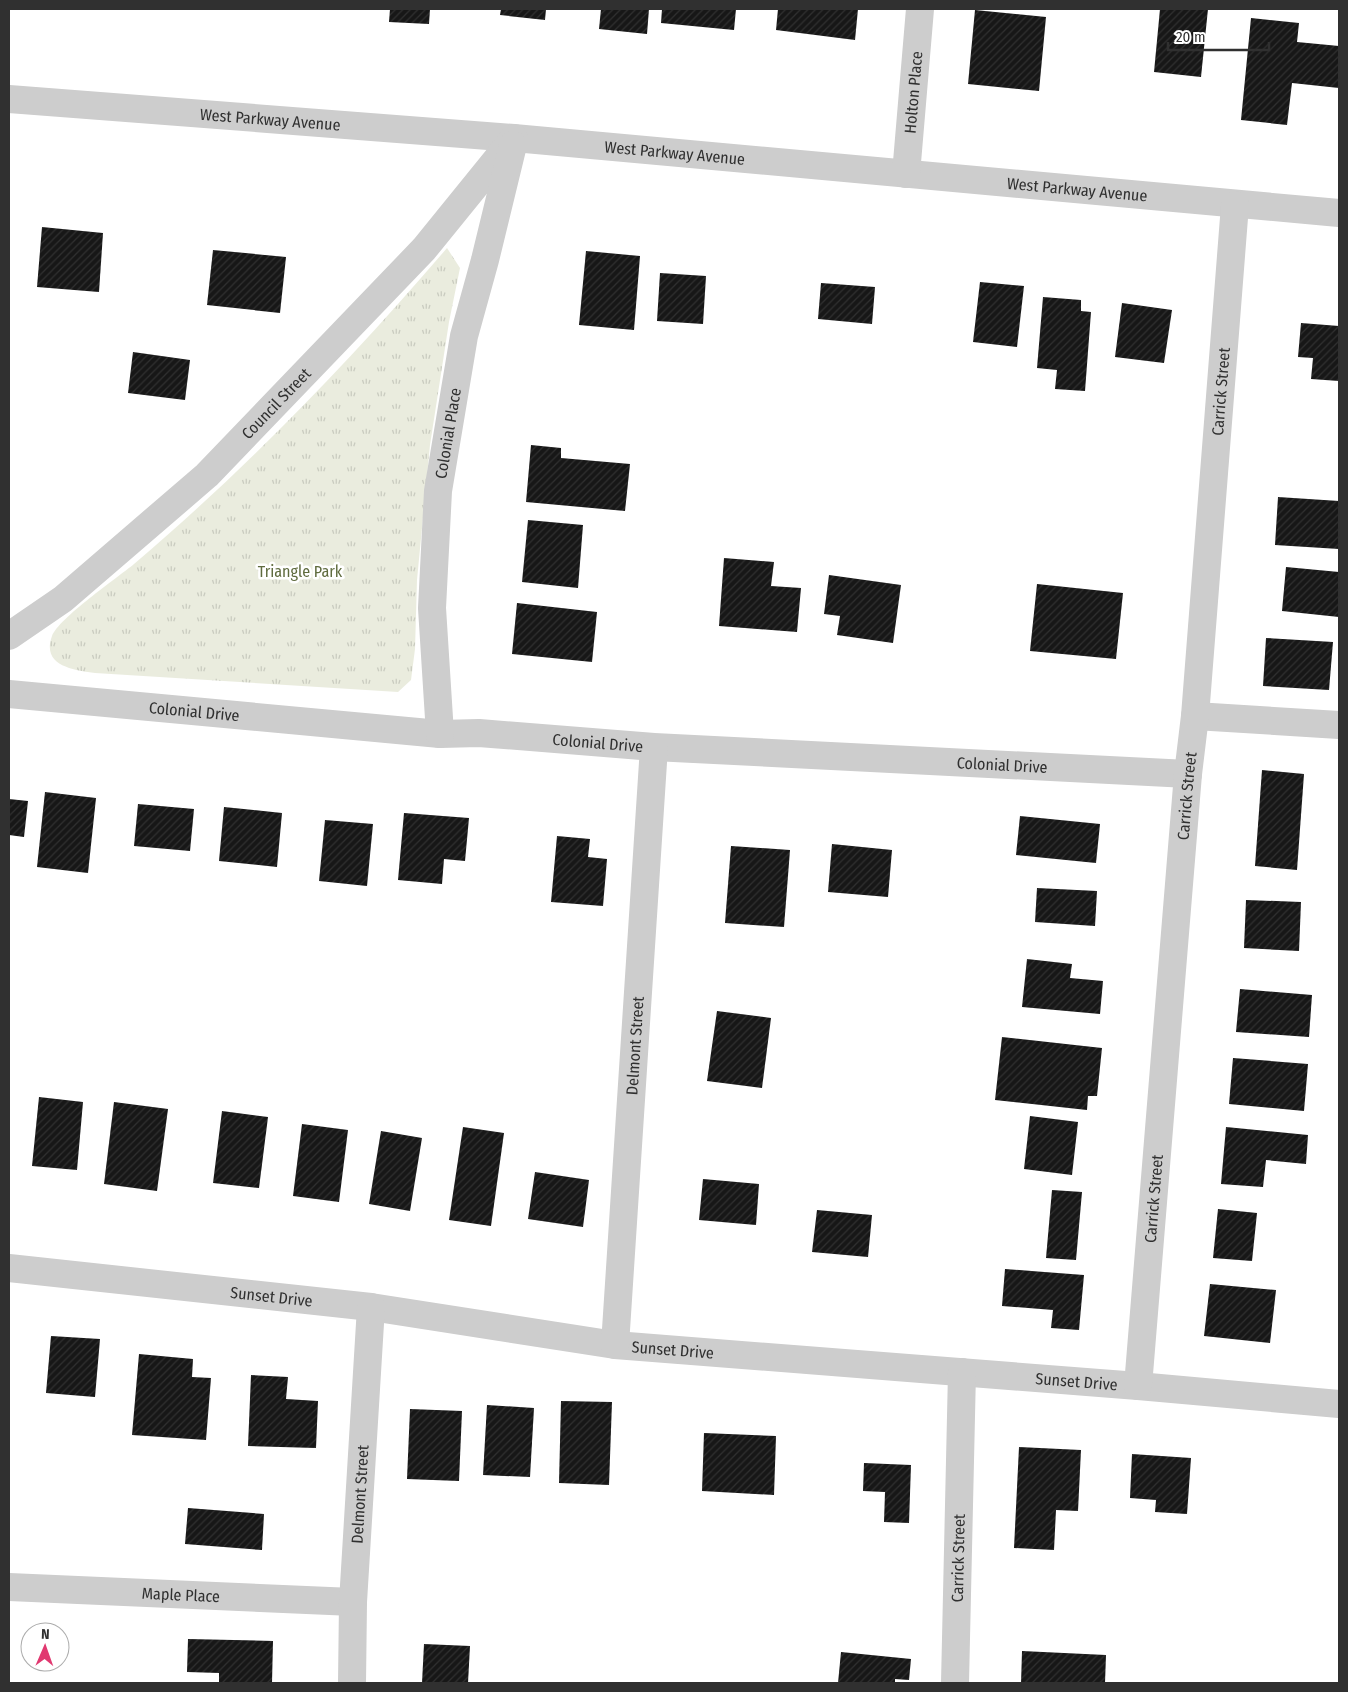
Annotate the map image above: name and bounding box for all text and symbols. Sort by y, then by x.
scale bar [1168,20,1269,52]
text: 20 m [1176,28,1206,46]
street label: Holton Place [900,50,926,134]
street label: West Parkway Avenue [199,105,341,135]
street label: West Parkway Avenue [604,137,746,169]
street label: West Parkway Avenue [1006,174,1148,206]
street label: Carrick Street [1208,346,1234,436]
street label: Council Street [238,364,315,443]
street label: Colonial Place [431,386,465,480]
park label: Triangle Park [258,562,343,581]
street label: Colonial Drive [148,698,240,725]
street label: Colonial Drive [552,730,644,756]
street label: Carrick Street [1174,750,1201,841]
street label: Colonial Drive [956,753,1048,777]
street label: Delmont Street [622,995,648,1096]
street label: Carrick Street [1141,1153,1167,1244]
street label: Sunset Drive [229,1283,314,1311]
street label: Sunset Drive [631,1337,715,1363]
street label: Sunset Drive [1035,1369,1118,1394]
street label: Delmont Street [348,1444,373,1544]
street label: Carrick Street [948,1513,969,1602]
street label: Maple Place [141,1584,220,1606]
north arrow [20,1622,70,1672]
text: N [41,1626,50,1643]

